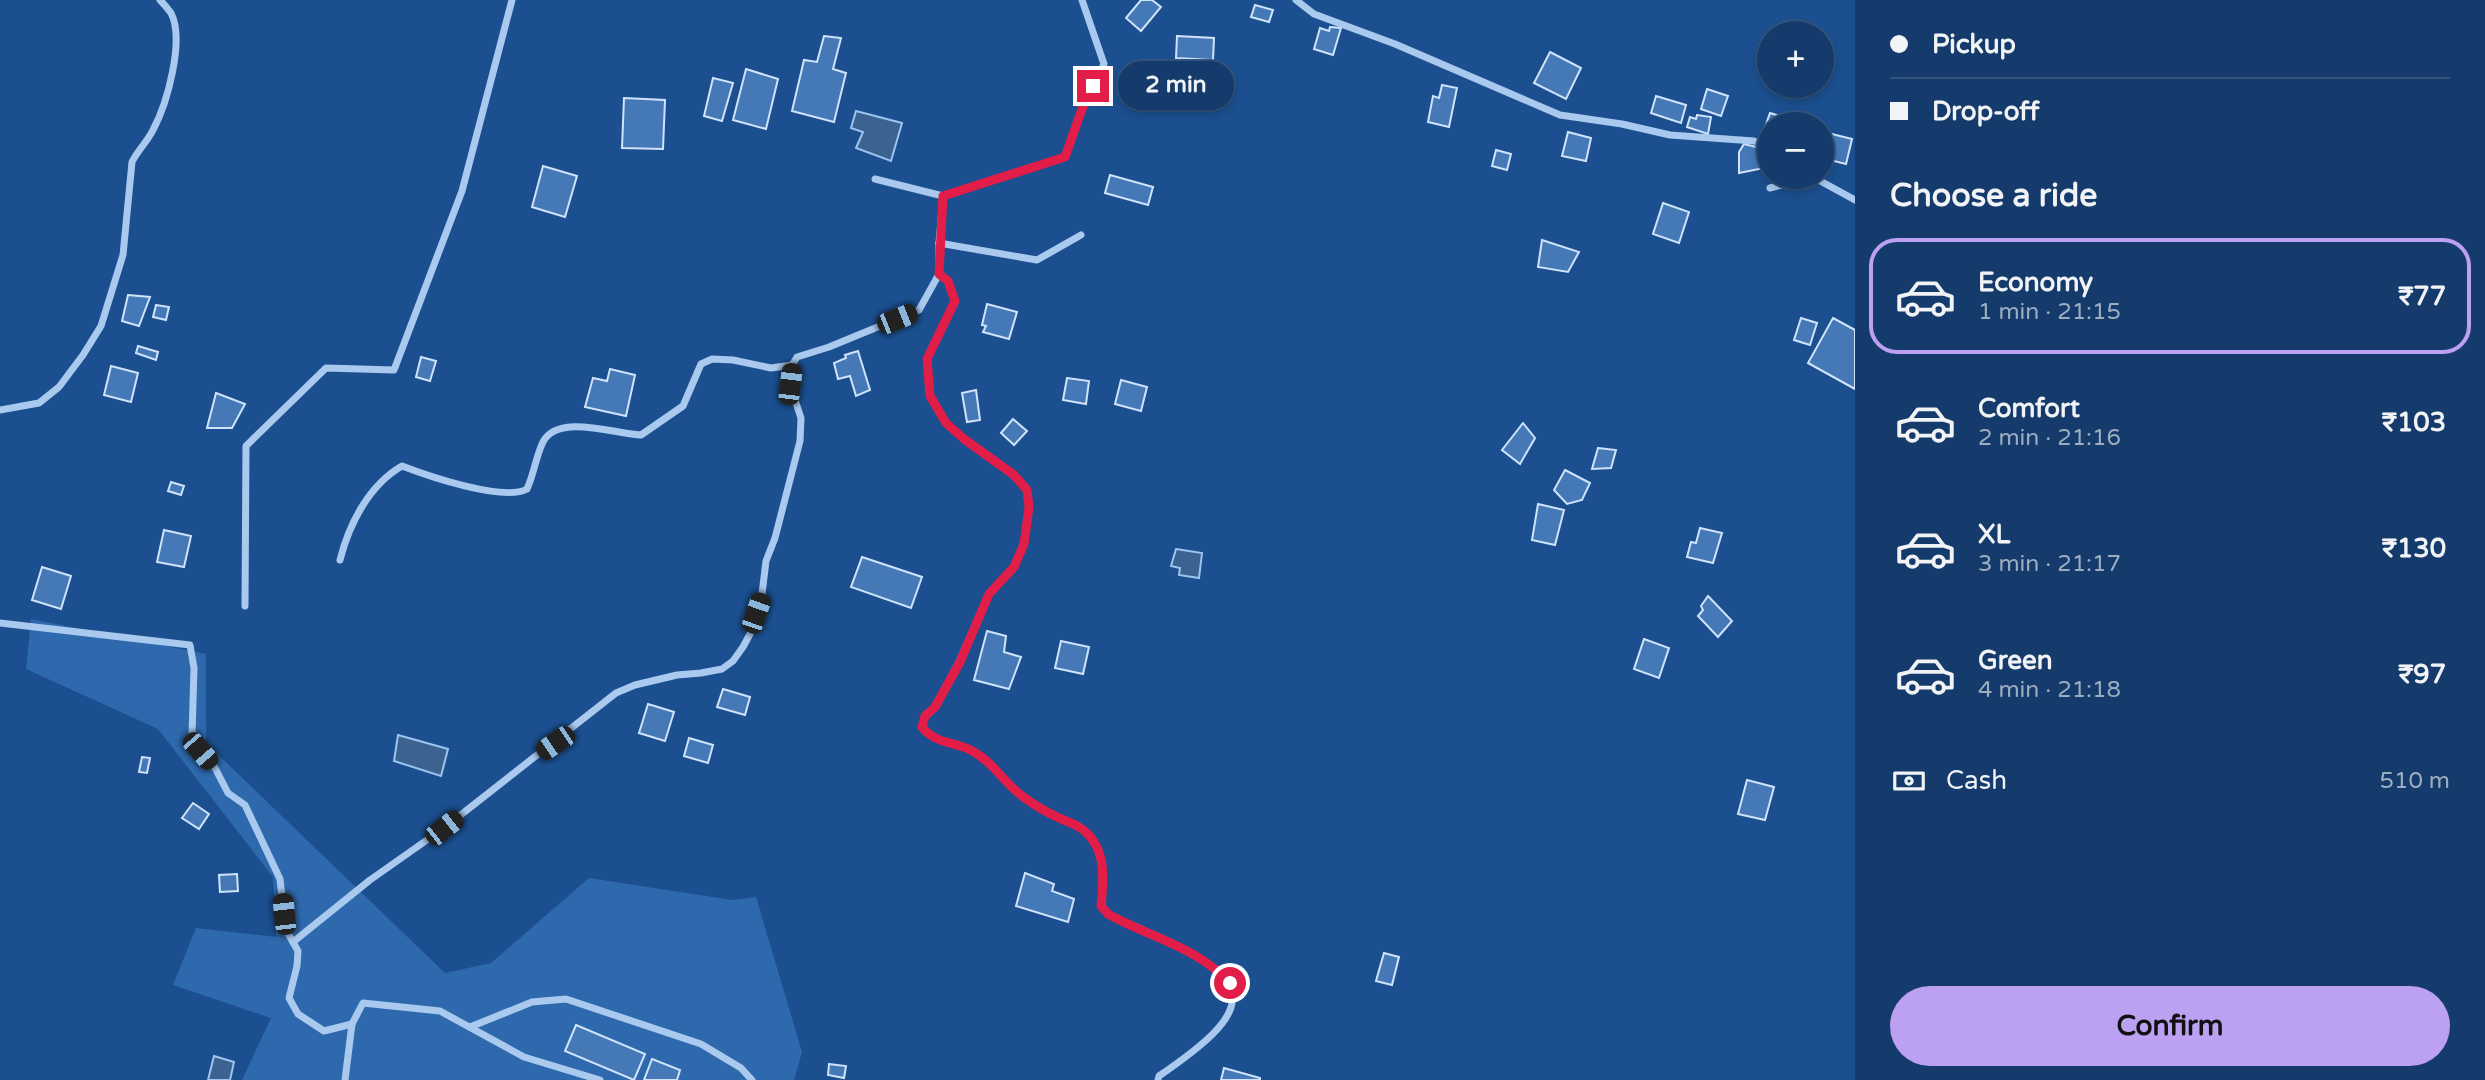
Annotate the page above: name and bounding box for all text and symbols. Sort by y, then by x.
map controls [1757,21,1834,189]
button: + [1757,21,1834,98]
text: Pickup [1932,29,2016,60]
callout: 2 min [1118,62,1233,110]
route end [1077,70,1109,102]
text: 2 min [1145,71,1207,99]
text: Drop-off [1932,96,2039,127]
button: − [1757,112,1834,189]
text: Choose a ride [1890,177,2097,215]
icon: car [1894,265,1957,328]
text: Economy [1978,267,2093,298]
text: ₹77 [2398,281,2446,312]
text: 1 min · 21:15 [1978,298,2121,326]
car [874,301,921,337]
car [778,362,803,406]
icon: car [1894,391,1957,454]
text: Comfort [1978,393,2080,424]
text: ₹103 [2382,407,2446,438]
text: 2 min · 21:16 [1978,424,2121,452]
icon: car [1894,517,1957,580]
text: XL [1978,519,2010,550]
text: ₹130 [2382,533,2446,564]
text: 3 min · 21:17 [1978,550,2121,578]
car [740,590,773,636]
icon: car [1894,643,1957,706]
text: Green [1978,645,2053,676]
text: ₹97 [2398,659,2446,690]
text: 4 min · 21:18 [1978,676,2121,704]
car [532,723,579,763]
car [179,728,222,774]
icon: cash [1890,762,1928,800]
text: Cash [1946,765,2007,796]
text: 510 m [2380,767,2450,795]
car [421,807,468,849]
car [272,892,297,936]
route start [1214,967,1246,999]
button: Confirm [1890,986,2450,1066]

